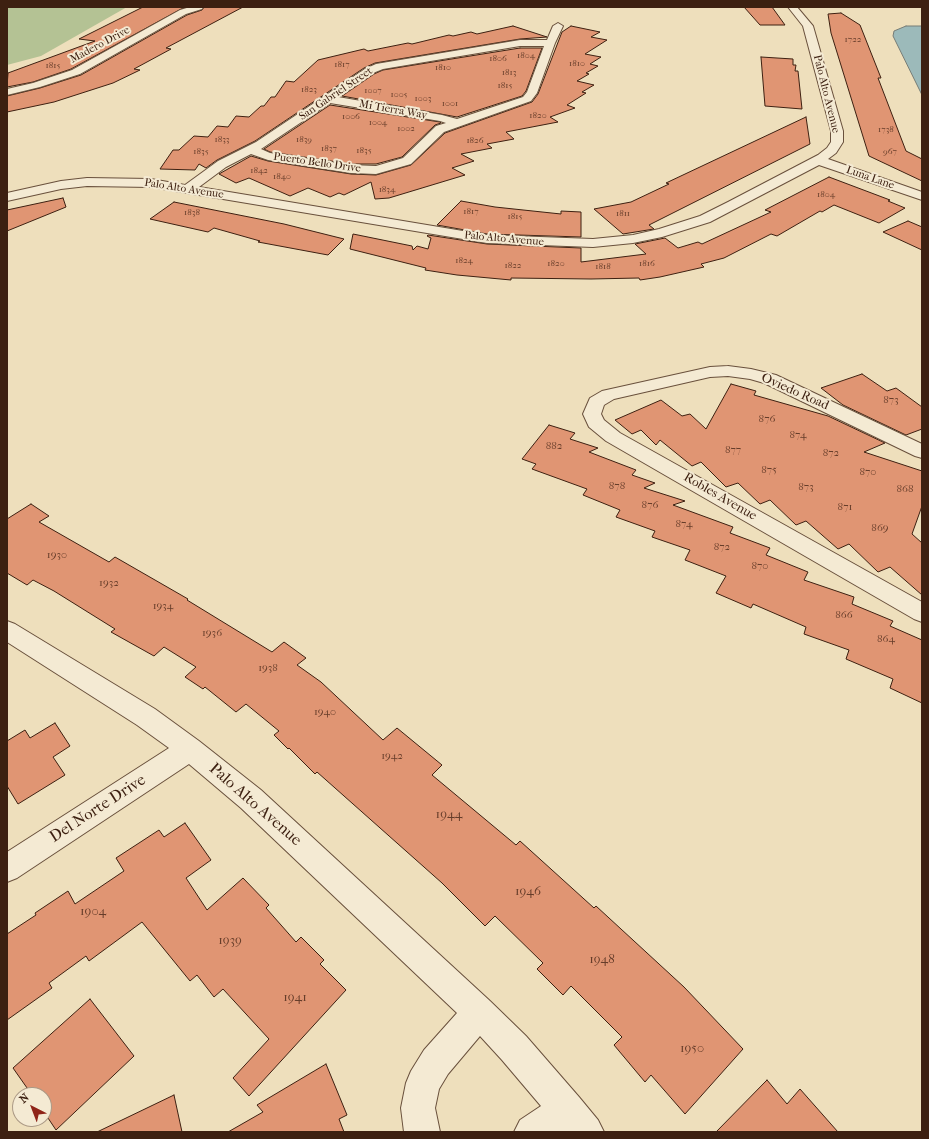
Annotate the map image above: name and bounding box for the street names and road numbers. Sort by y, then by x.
street label: Madero Drive [68,24,132,66]
street label: Palo Alto Avenue [810,54,842,134]
street label: San Gabriel Street [297,65,375,123]
street label: Mi Tierra Way [358,98,428,122]
street label: Puerto Bello Drive [272,150,362,176]
street label: Luna Lane [844,164,896,192]
street label: Palo Alto Avenue [143,176,225,202]
street label: Palo Alto Avenue [464,229,544,249]
street label: Oviedo Road [759,370,831,414]
street label: Robles Avenue [681,470,759,524]
street label: Palo Alto Avenue [205,760,305,850]
street label: Del Norte Drive [46,771,150,847]

